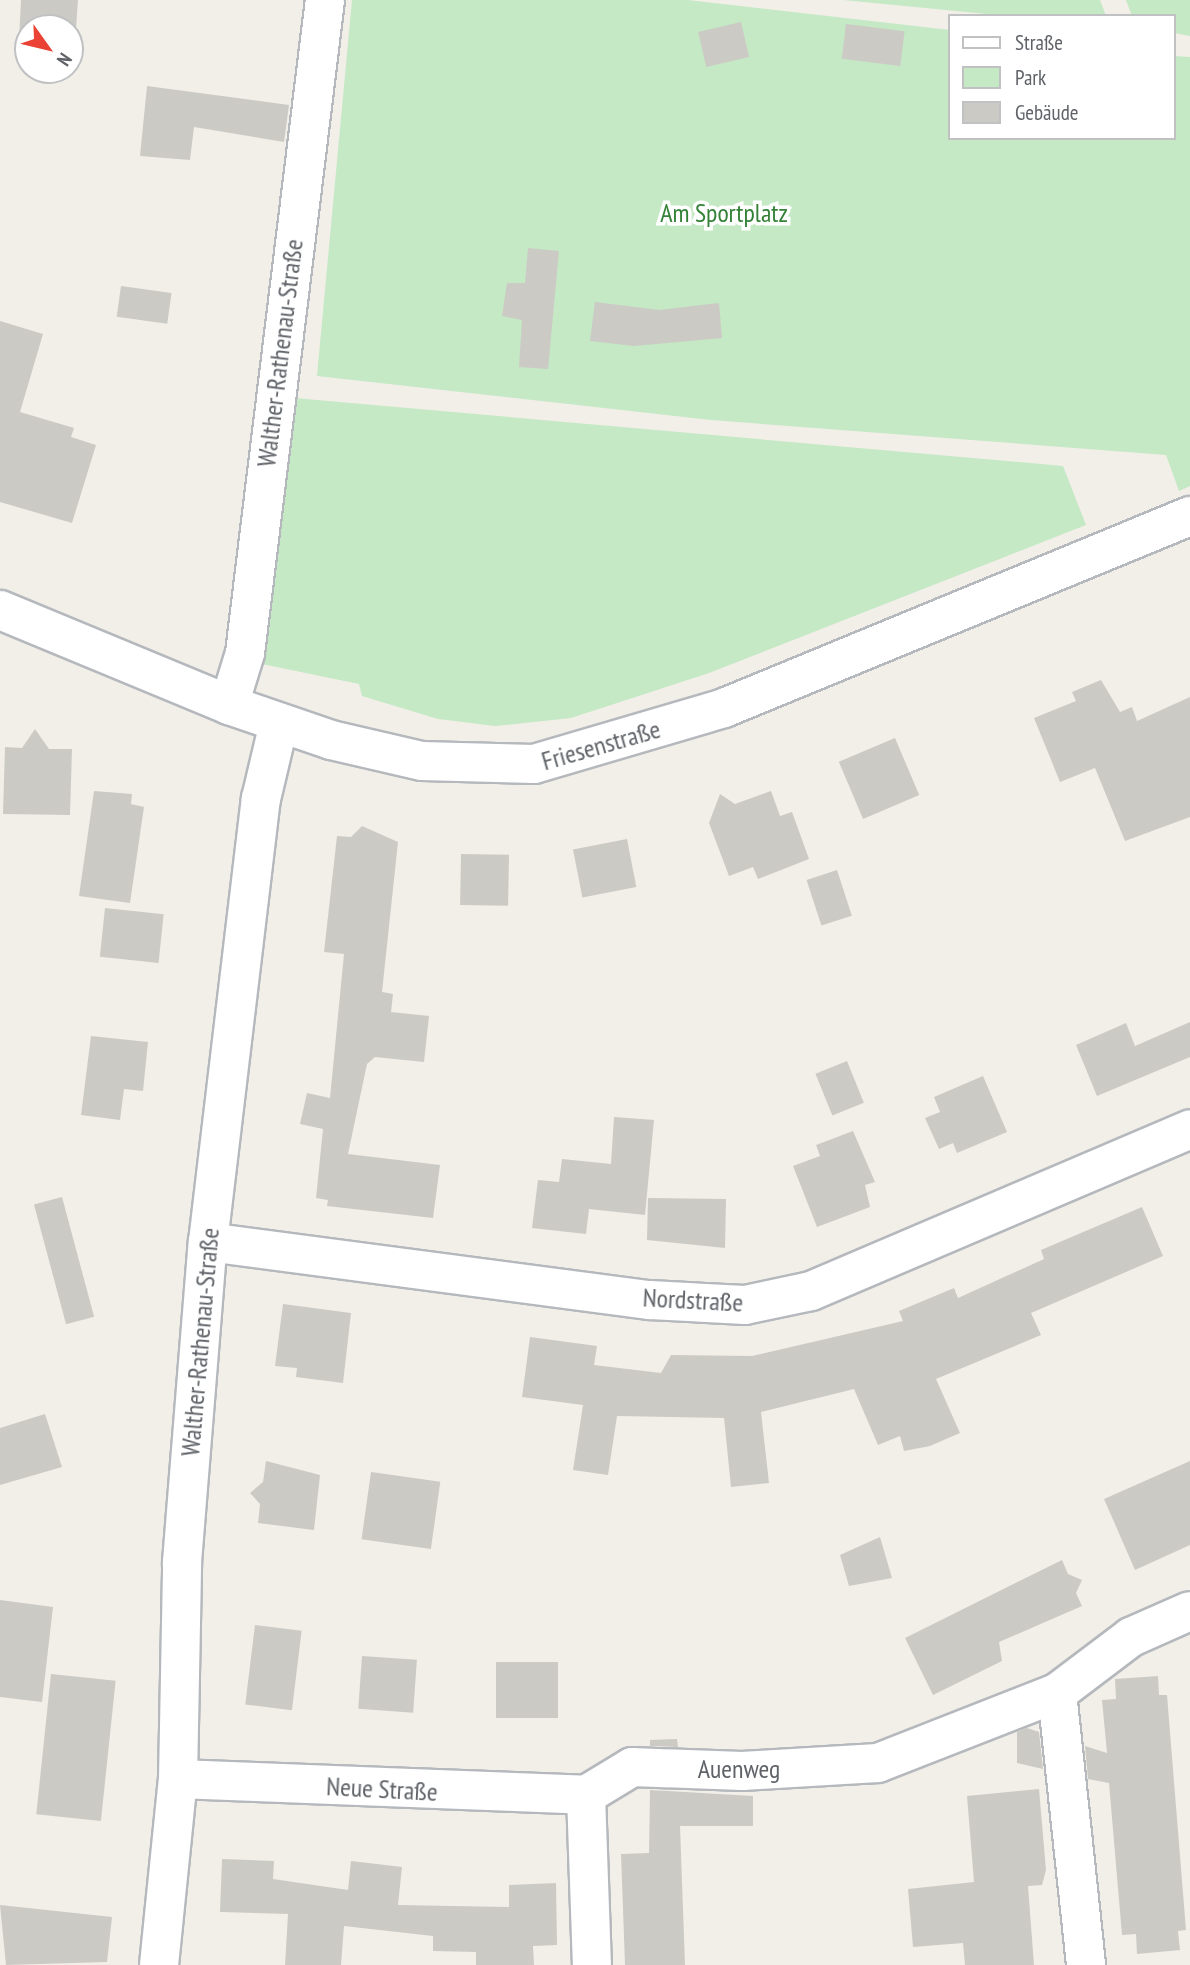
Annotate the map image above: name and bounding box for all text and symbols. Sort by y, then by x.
north arrow [14,14,84,84]
legend [948,14,1176,140]
text: Straße [1015,29,1063,56]
text: N [52,49,78,71]
text: Park [1015,64,1046,91]
text: Gebäude [1015,99,1078,126]
park label: Am Sportplatz [660,197,788,229]
street label: Walther-Rathenau-Straße [251,237,309,469]
street label: Friesenstraße [538,713,664,777]
street label: Walther-Rathenau-Straße [174,1226,226,1458]
street label: Nordstraße [642,1282,744,1318]
street label: Auenweg [698,1753,780,1785]
street label: Neue Straße [326,1771,438,1807]

